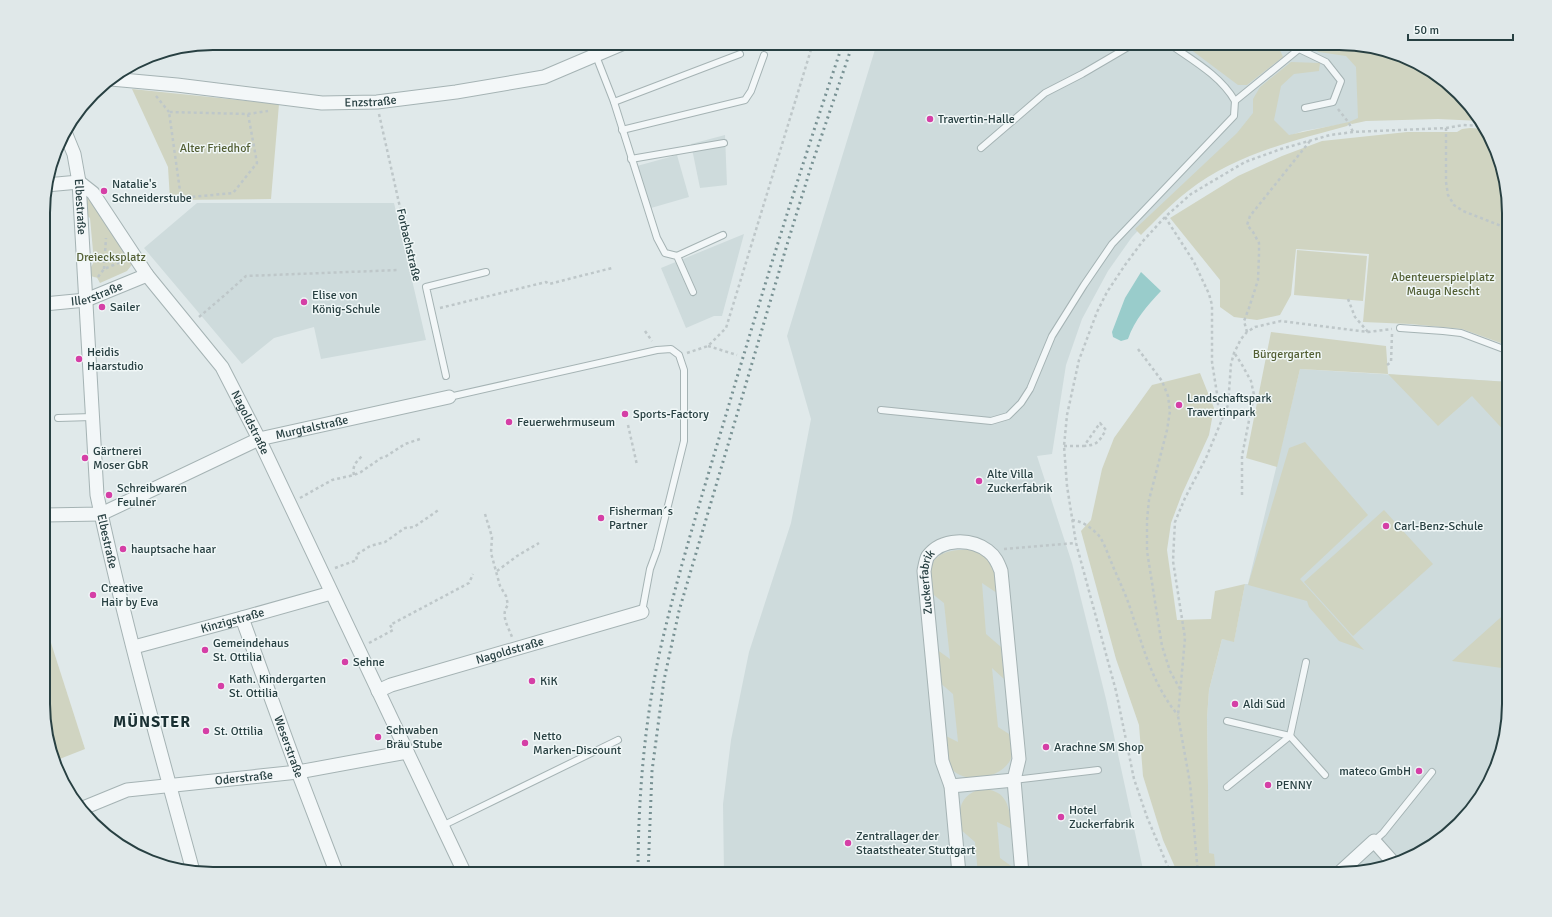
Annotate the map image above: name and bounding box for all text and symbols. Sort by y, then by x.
scale bar [1408,16,1513,42]
text: 50 m [1414,23,1439,38]
street label: Enzstraße [344,93,398,111]
place label: Travertin-Halle [938,112,1015,127]
marker: Travertin-Halle [925,114,935,124]
park label: Alter Friedhof [180,141,251,156]
place label: Natalie's Schneiderstube [112,177,192,206]
street label: Elbestraße [71,178,89,235]
marker: Natalie's Schneiderstube [99,186,109,196]
street label: Forbachstraße [393,207,424,283]
park label: Dreiecksplatz [76,250,146,265]
park label: Abenteuerspielplatz Mauga Nescht [1391,270,1495,299]
street label: Illerstraße [70,279,125,309]
place label: Elise von König-Schule [312,288,380,317]
marker: Elise von König-Schule [299,297,309,307]
place label: Sailer [110,300,140,315]
marker: Sailer [97,302,107,312]
place label: Heidis Haarstudio [87,345,144,374]
park label: Bürgergarten [1253,347,1321,362]
marker: Heidis Haarstudio [74,354,84,364]
street label: Nagoldstraße [227,388,272,457]
place label: Landschaftspark Travertinpark [1187,391,1272,420]
marker: Landschaftspark Travertinpark [1174,400,1184,410]
place label: Sports-Factory [633,407,709,422]
marker: Sports-Factory [620,409,630,419]
street label: Murgtalstraße [274,412,350,443]
place label: Feuerwehrmuseum [517,415,615,430]
marker: Feuerwehrmuseum [504,417,514,427]
place label: Gärtnerei Moser GbR [93,444,149,473]
marker: Gärtnerei Moser GbR [80,453,90,463]
place label: Alte Villa Zuckerfabrik [987,467,1053,496]
marker: Alte Villa Zuckerfabrik [974,476,984,486]
place label: Schreibwaren Feulner [117,481,187,510]
marker: Schreibwaren Feulner [104,490,114,500]
place label: Fisherman´s Partner [609,504,673,533]
street label: Elbestraße [93,512,120,570]
marker: Fisherman´s Partner [596,513,606,523]
place label: Carl-Benz-Schule [1394,519,1483,534]
marker: Carl-Benz-Schule [1381,521,1391,531]
place label: hauptsache haar [131,542,217,557]
marker: hauptsache haar [118,544,128,554]
street label: Zuckerfabrik [917,546,938,615]
place label: Creative Hair by Eva [101,581,158,610]
marker: Creative Hair by Eva [88,590,98,600]
street label: Kinzigstraße [199,605,266,637]
street label: Nagoldstraße [474,634,546,668]
place label: Gemeindehaus St. Ottilia [213,636,289,665]
marker: Gemeindehaus St. Ottilia [200,645,210,655]
place label: Sehne [353,655,385,670]
marker: Sehne [340,657,350,667]
place label: Kath. Kindergarten St. Ottilia [229,672,326,701]
place label: KiK [540,674,558,689]
marker: KiK [527,676,537,686]
marker: Kath. Kindergarten St. Ottilia [216,681,226,691]
place label: Aldi Süd [1243,697,1285,712]
marker: Aldi Süd [1230,699,1240,709]
district label: MÜNSTER [113,712,191,732]
street label: Weserstraße [270,714,307,780]
place label: Schwaben Bräu Stube [386,723,442,752]
place label: St. Ottilia [214,724,263,739]
marker: St. Ottilia [201,726,211,736]
place label: Netto Marken-Discount [533,729,621,758]
marker: Schwaben Bräu Stube [373,732,383,742]
marker: Netto Marken-Discount [520,738,530,748]
place label: Arachne SM Shop [1054,740,1144,755]
marker: Arachne SM Shop [1041,742,1051,752]
place label: mateco GmbH [1339,764,1411,779]
marker: mateco GmbH [1414,766,1424,776]
street label: Oderstraße [214,768,274,789]
place label: PENNY [1276,778,1312,793]
marker: PENNY [1263,780,1273,790]
place label: Hotel Zuckerfabrik [1069,803,1135,832]
marker: Hotel Zuckerfabrik [1056,812,1066,822]
place label: Zentrallager der Staatstheater Stuttgart [856,829,975,858]
marker: Zentrallager der Staatstheater Stuttgart [843,838,853,848]

